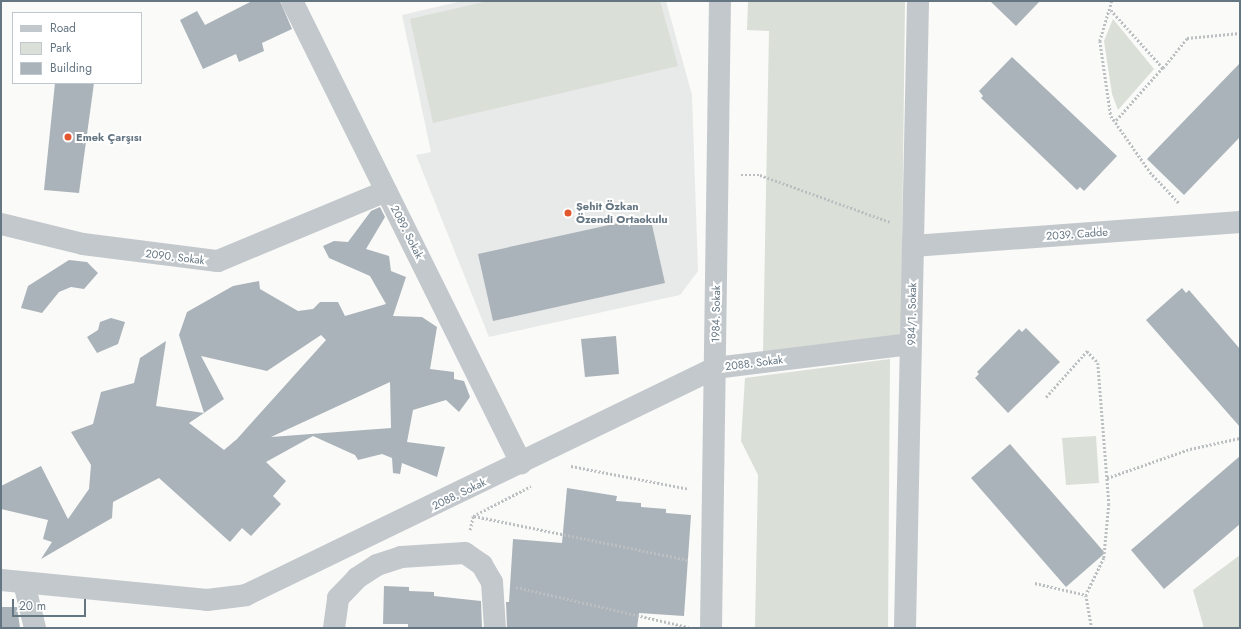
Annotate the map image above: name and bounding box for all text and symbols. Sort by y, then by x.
legend [12,12,142,84]
text: Road [50,19,76,37]
text: Park [50,39,71,57]
text: Building [50,59,92,77]
place label: Emek Çarşısı [76,130,142,144]
marker: Emek Çarşısı [63,132,73,142]
place label: Şehit Özkan Özendi Ortaokulu [576,200,668,226]
street label: 2089. Sokak [388,203,426,261]
marker: Şehit Özkan Özendi Ortaokulu [563,208,573,218]
street label: 2039. Cadde [1046,225,1108,243]
street label: 2090. Sokak [145,247,205,267]
street label: 984/1. Sokak [905,282,919,346]
street label: 1984. Sokak [709,285,723,343]
street label: 2088. Sokak [724,353,784,373]
street label: 2088. Sokak [430,475,488,513]
scale bar [14,591,88,617]
text: 20 m [19,597,46,615]

